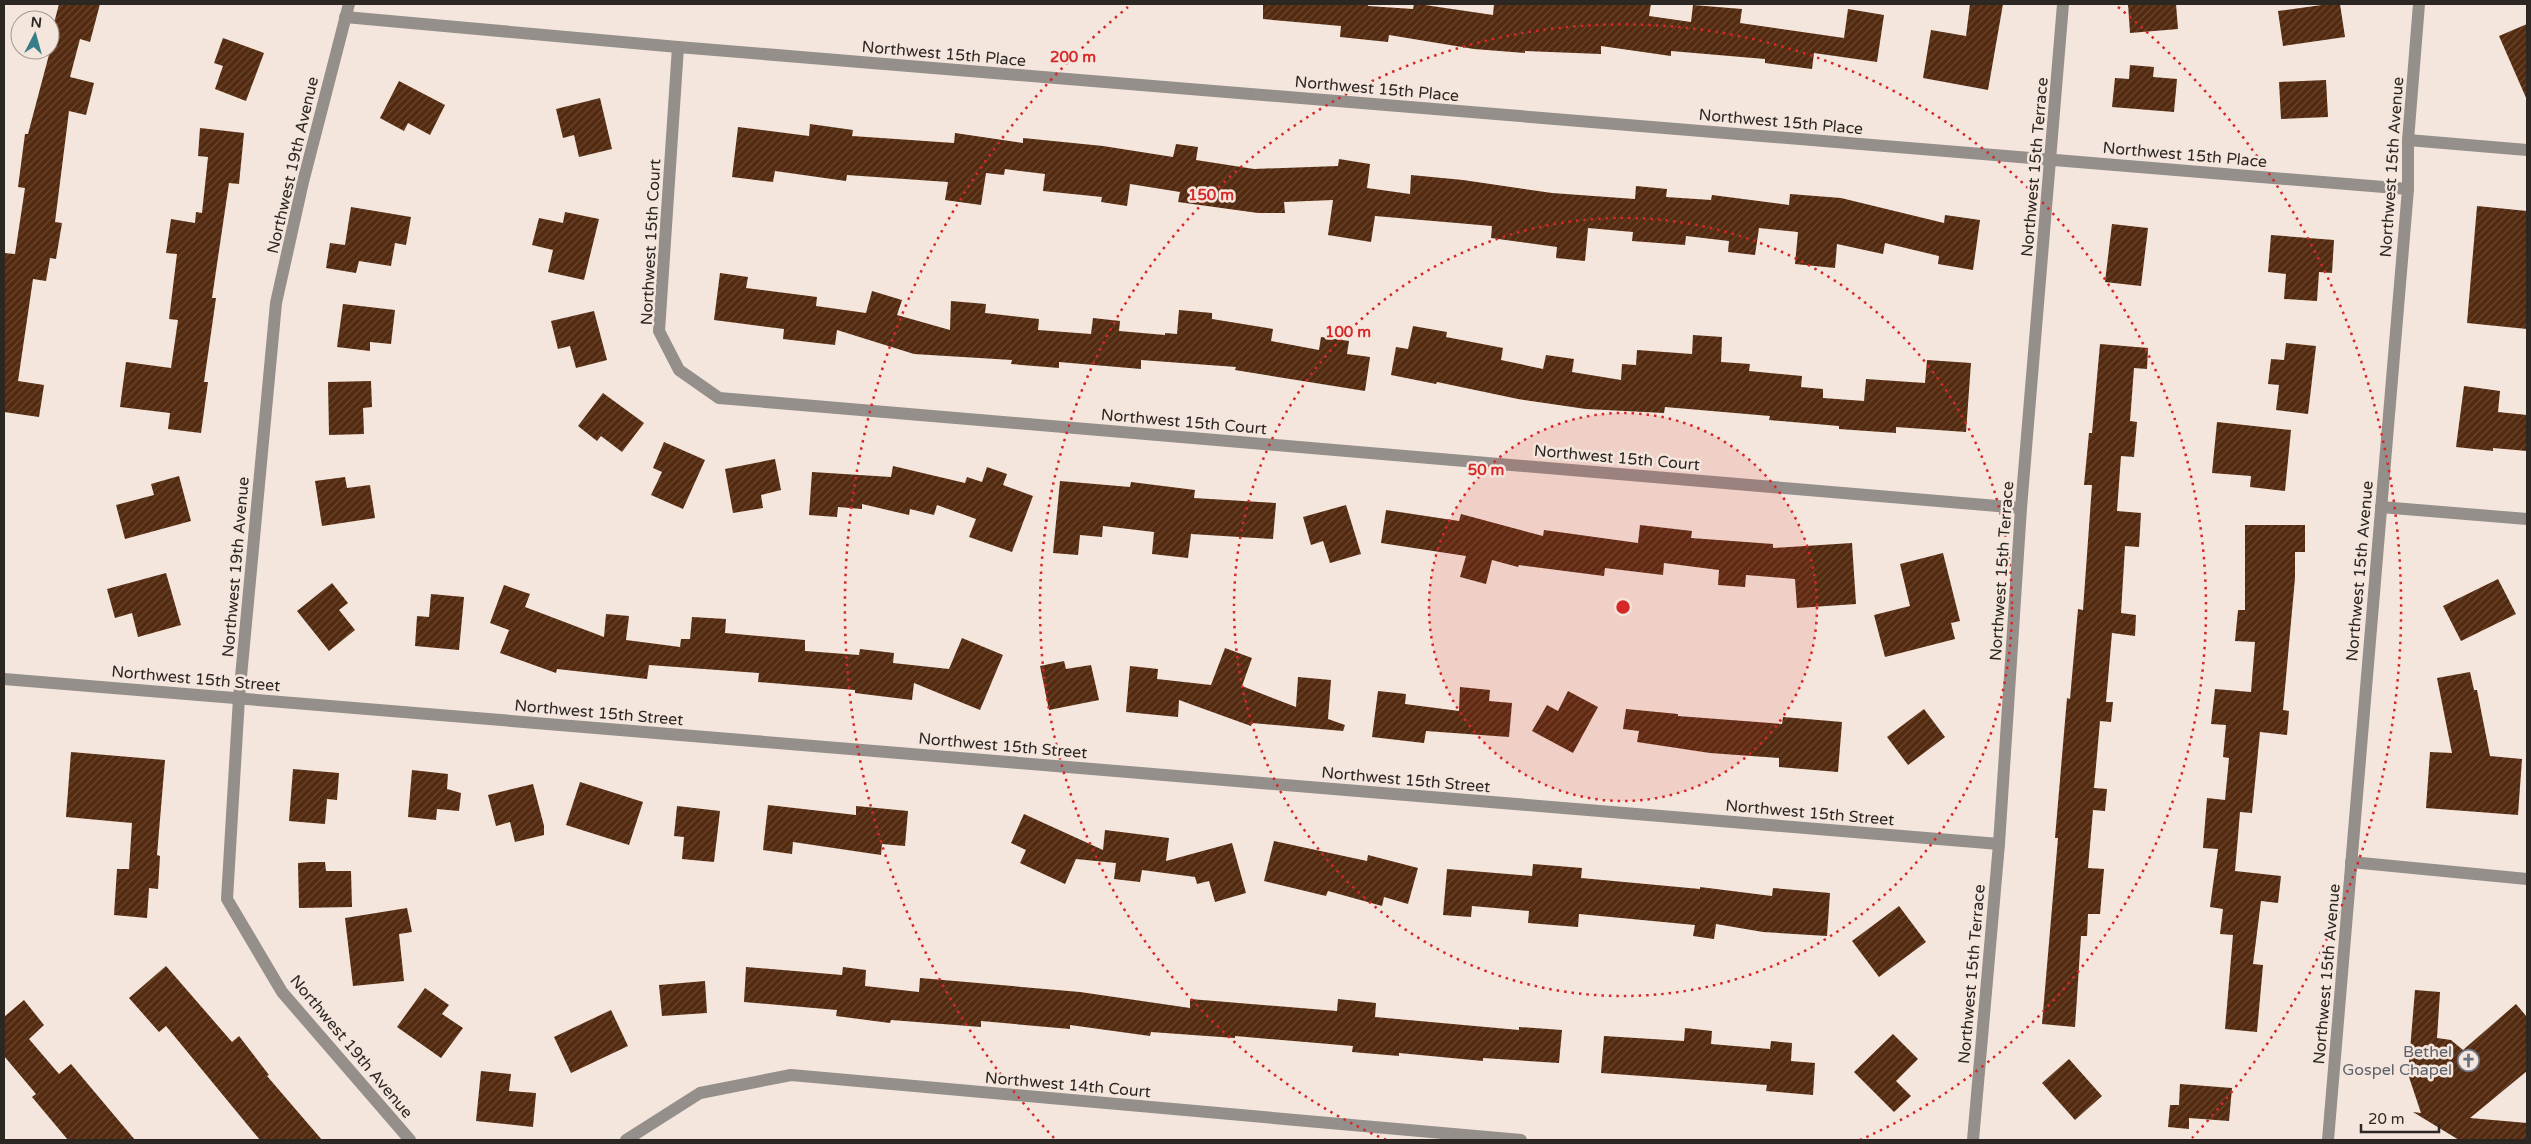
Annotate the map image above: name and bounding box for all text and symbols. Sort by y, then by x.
north arrow [10,10,60,60]
text: N [30,14,43,32]
street label: Northwest 15th Place [861,37,1027,71]
text: 200 m [1050,48,1096,66]
street label: Northwest 15th Place [1294,72,1460,106]
street label: Northwest 19th Avenue [263,75,323,256]
street label: Northwest 15th Terrace [2017,76,2053,258]
street label: Northwest 15th Avenue [2376,76,2408,258]
street label: Northwest 15th Place [1698,105,1864,139]
street label: Northwest 15th Place [2102,138,2268,172]
street label: Northwest 15th Court [637,158,665,326]
text: 150 m [1188,186,1234,204]
text: 100 m [1325,323,1371,341]
street label: Northwest 15th Court [1100,405,1268,439]
street label: Northwest 15th Court [1533,441,1701,475]
text: 50 m [1468,461,1504,479]
street label: Northwest 19th Avenue [218,476,254,658]
street label: Northwest 15th Terrace [1986,480,2018,662]
street label: Northwest 15th Avenue [2342,480,2378,662]
centre of rings [1614,598,1632,616]
street label: Northwest 15th Street [111,662,281,696]
street label: Northwest 15th Street [514,696,684,730]
street label: Northwest 15th Street [918,729,1088,763]
street label: Northwest 15th Street [1321,763,1491,797]
street label: Northwest 15th Street [1725,796,1895,830]
street label: Northwest 15th Terrace [1954,883,1990,1065]
street label: Northwest 15th Avenue [2309,883,2345,1065]
street label: Northwest 19th Avenue [285,971,417,1122]
place label: Bethel Gospel Chapel [2342,1042,2452,1080]
church icon: Bethel Gospel Chapel [2456,1048,2480,1072]
street label: Northwest 14th Court [984,1068,1152,1102]
scale bar [2361,1102,2438,1134]
text: 20 m [2368,1110,2405,1128]

